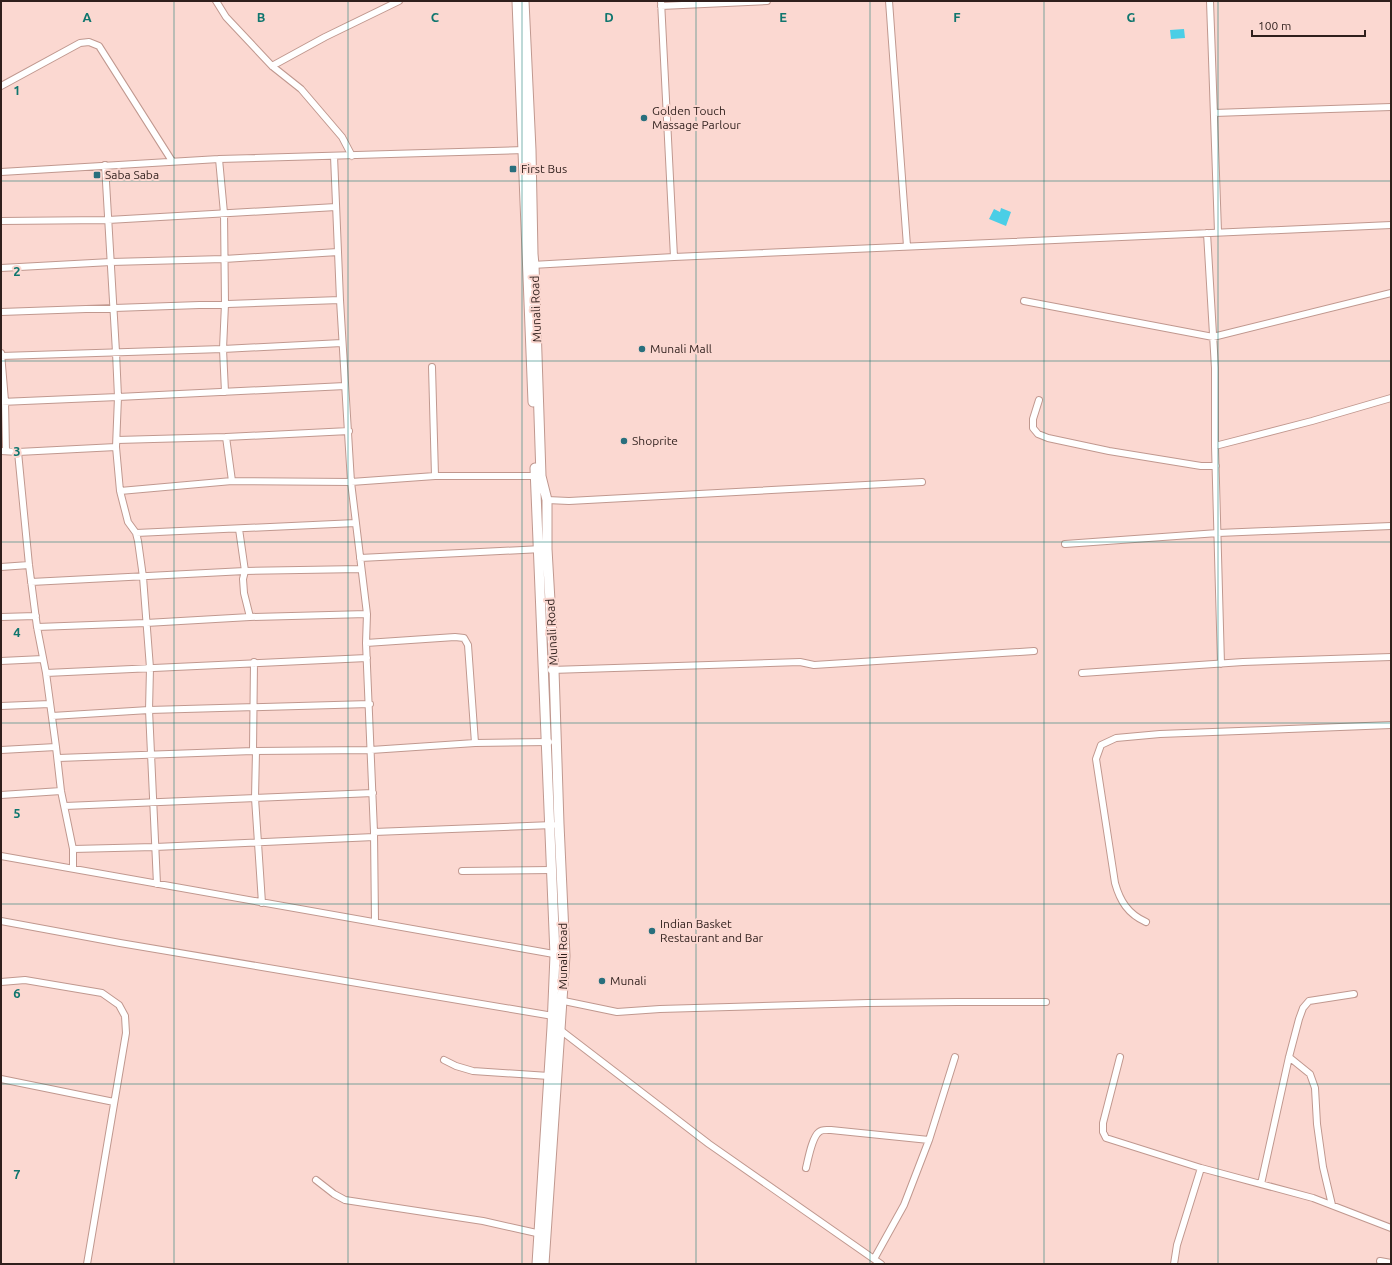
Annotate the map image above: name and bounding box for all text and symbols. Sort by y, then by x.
text: A [82,10,92,24]
text: B [257,10,266,24]
text: C [431,10,440,24]
text: D [604,10,614,24]
text: E [779,10,787,24]
text: F [953,10,961,24]
text: G [1127,10,1136,24]
scale bar [1252,12,1365,38]
text: 100 m [1258,19,1291,32]
text: 1 [13,83,21,97]
place label: Golden Touch Massage Parlour [652,104,741,131]
marker: Golden Touch Massage Parlour [639,113,649,123]
place label: First Bus [521,162,567,175]
marker: First Bus [508,164,518,174]
place label: Saba Saba [105,168,159,181]
marker: Saba Saba [92,170,102,180]
text: 2 [13,264,21,278]
street label: Munali Road [528,275,543,343]
place label: Munali Mall [650,342,712,355]
marker: Munali Mall [637,344,647,354]
place label: Shoprite [632,434,678,447]
marker: Shoprite [619,436,629,446]
text: 3 [13,444,21,458]
street label: Munali Road [543,598,560,666]
text: 4 [13,625,21,639]
text: 5 [13,806,21,820]
place label: Indian Basket Restaurant and Bar [660,917,764,944]
street label: Munali Road [556,923,569,989]
marker: Indian Basket Restaurant and Bar [647,926,657,936]
place label: Munali [610,974,646,987]
marker: Munali [597,976,607,986]
text: 6 [13,986,21,1000]
text: 7 [13,1167,21,1181]

